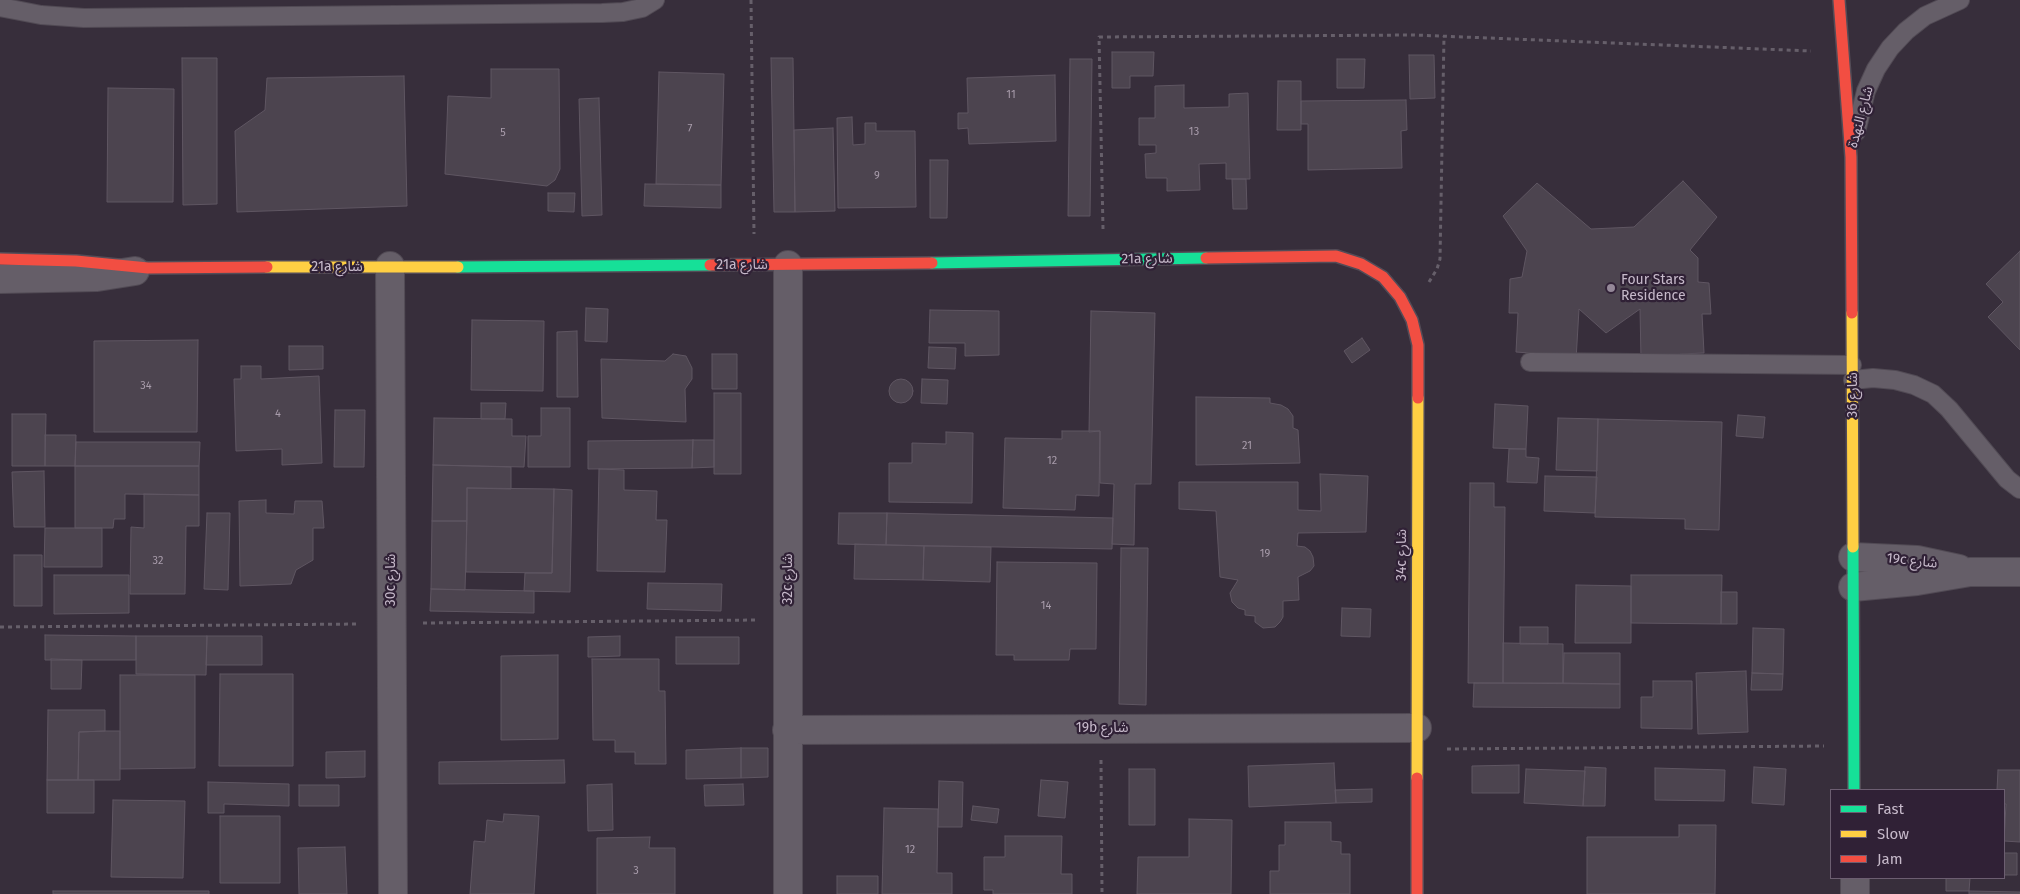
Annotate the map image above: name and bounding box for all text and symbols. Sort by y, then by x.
street label: شارع النهدة [1845,84,1877,150]
house number: 11 [1006,88,1016,102]
house number: 7 [688,122,692,136]
house number: 13 [1189,125,1199,139]
house number: 5 [500,126,506,140]
house number: 9 [874,169,880,183]
street label: 21a شارع [1121,250,1173,268]
street label: 21a شارع [716,257,768,273]
street label: 21a شارع [311,259,363,275]
place label: Four Stars Residence [1621,272,1686,304]
marker: Four Stars Residence [1605,282,1617,294]
street label: شارع 36 [1845,372,1861,418]
house number: 34 [140,379,152,393]
house number: 4 [275,407,281,421]
house number: 21 [1242,439,1252,453]
house number: 12 [1047,454,1057,468]
street label: 34c شارع [1394,529,1410,581]
house number: 19 [1260,547,1270,561]
street label: 19c شارع [1886,550,1938,572]
street label: 32c شارع [780,553,796,605]
house number: 32 [153,554,163,568]
street label: 30c شارع [383,554,399,606]
house number: 14 [1041,599,1051,613]
street label: 19b شارع [1076,720,1128,736]
legend [1830,789,2005,879]
text: Fast [1877,800,1904,818]
text: Slow [1877,825,1909,843]
house number: 12 [905,843,915,857]
text: Jam [1877,850,1903,868]
house number: 3 [633,864,639,878]

